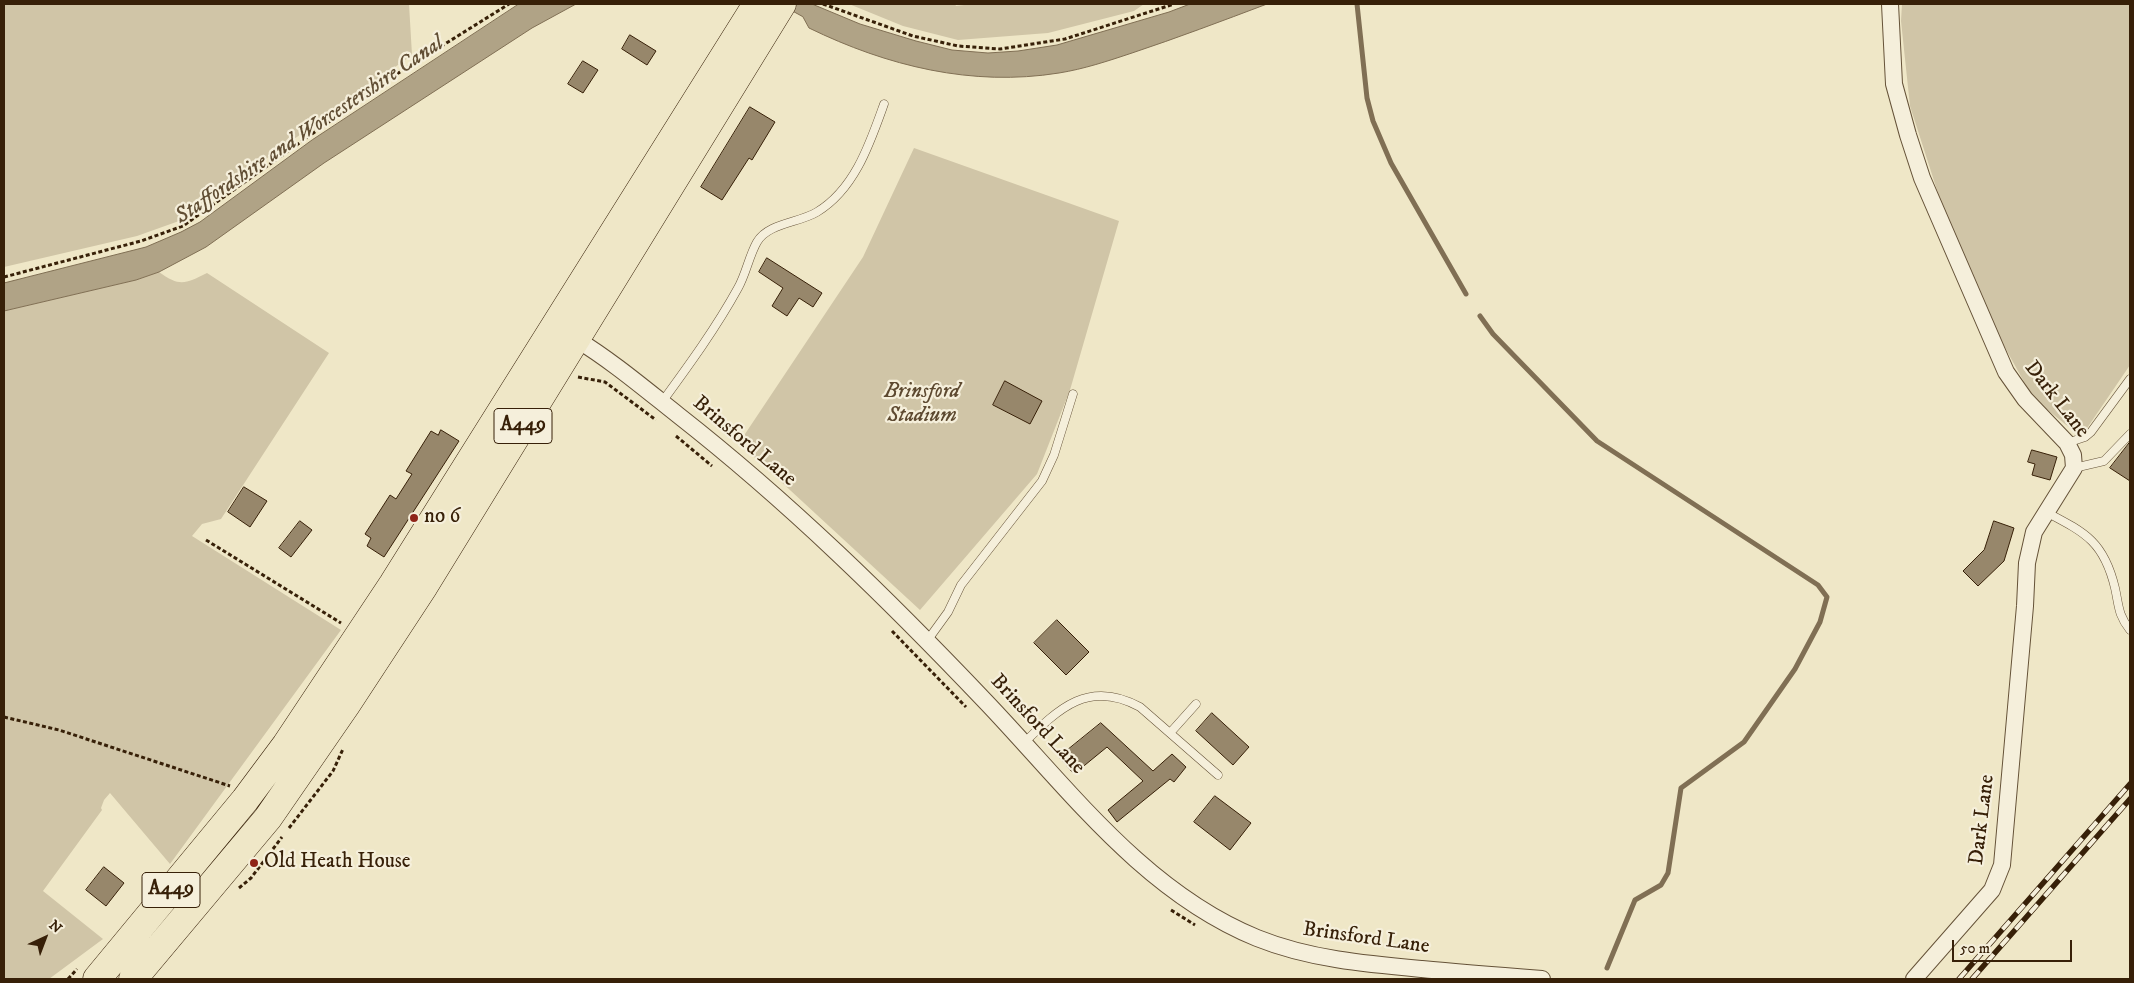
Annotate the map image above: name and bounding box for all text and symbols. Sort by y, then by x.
water label: Staffordshire and Worcestershire Canal [171,31,449,231]
street label: Dark Lane [2018,356,2094,444]
park label: Brinsford Stadium [884,380,960,430]
street label: Brinsford Lane [687,391,801,493]
road number: A449 [494,408,552,444]
place label: no 6 [424,505,461,531]
marker: no 6 [408,512,420,524]
street label: Brinsford Lane [984,670,1090,780]
street label: Dark Lane [1965,773,2001,867]
place label: Old Heath House [264,850,411,876]
marker: Old Heath House [248,857,260,869]
road number: A449 [142,872,200,908]
north arrow [20,913,70,963]
text: N [45,917,66,938]
street label: Brinsford Lane [1301,918,1431,960]
scale bar [1954,930,2074,962]
text: 50 m [1960,939,1990,958]

